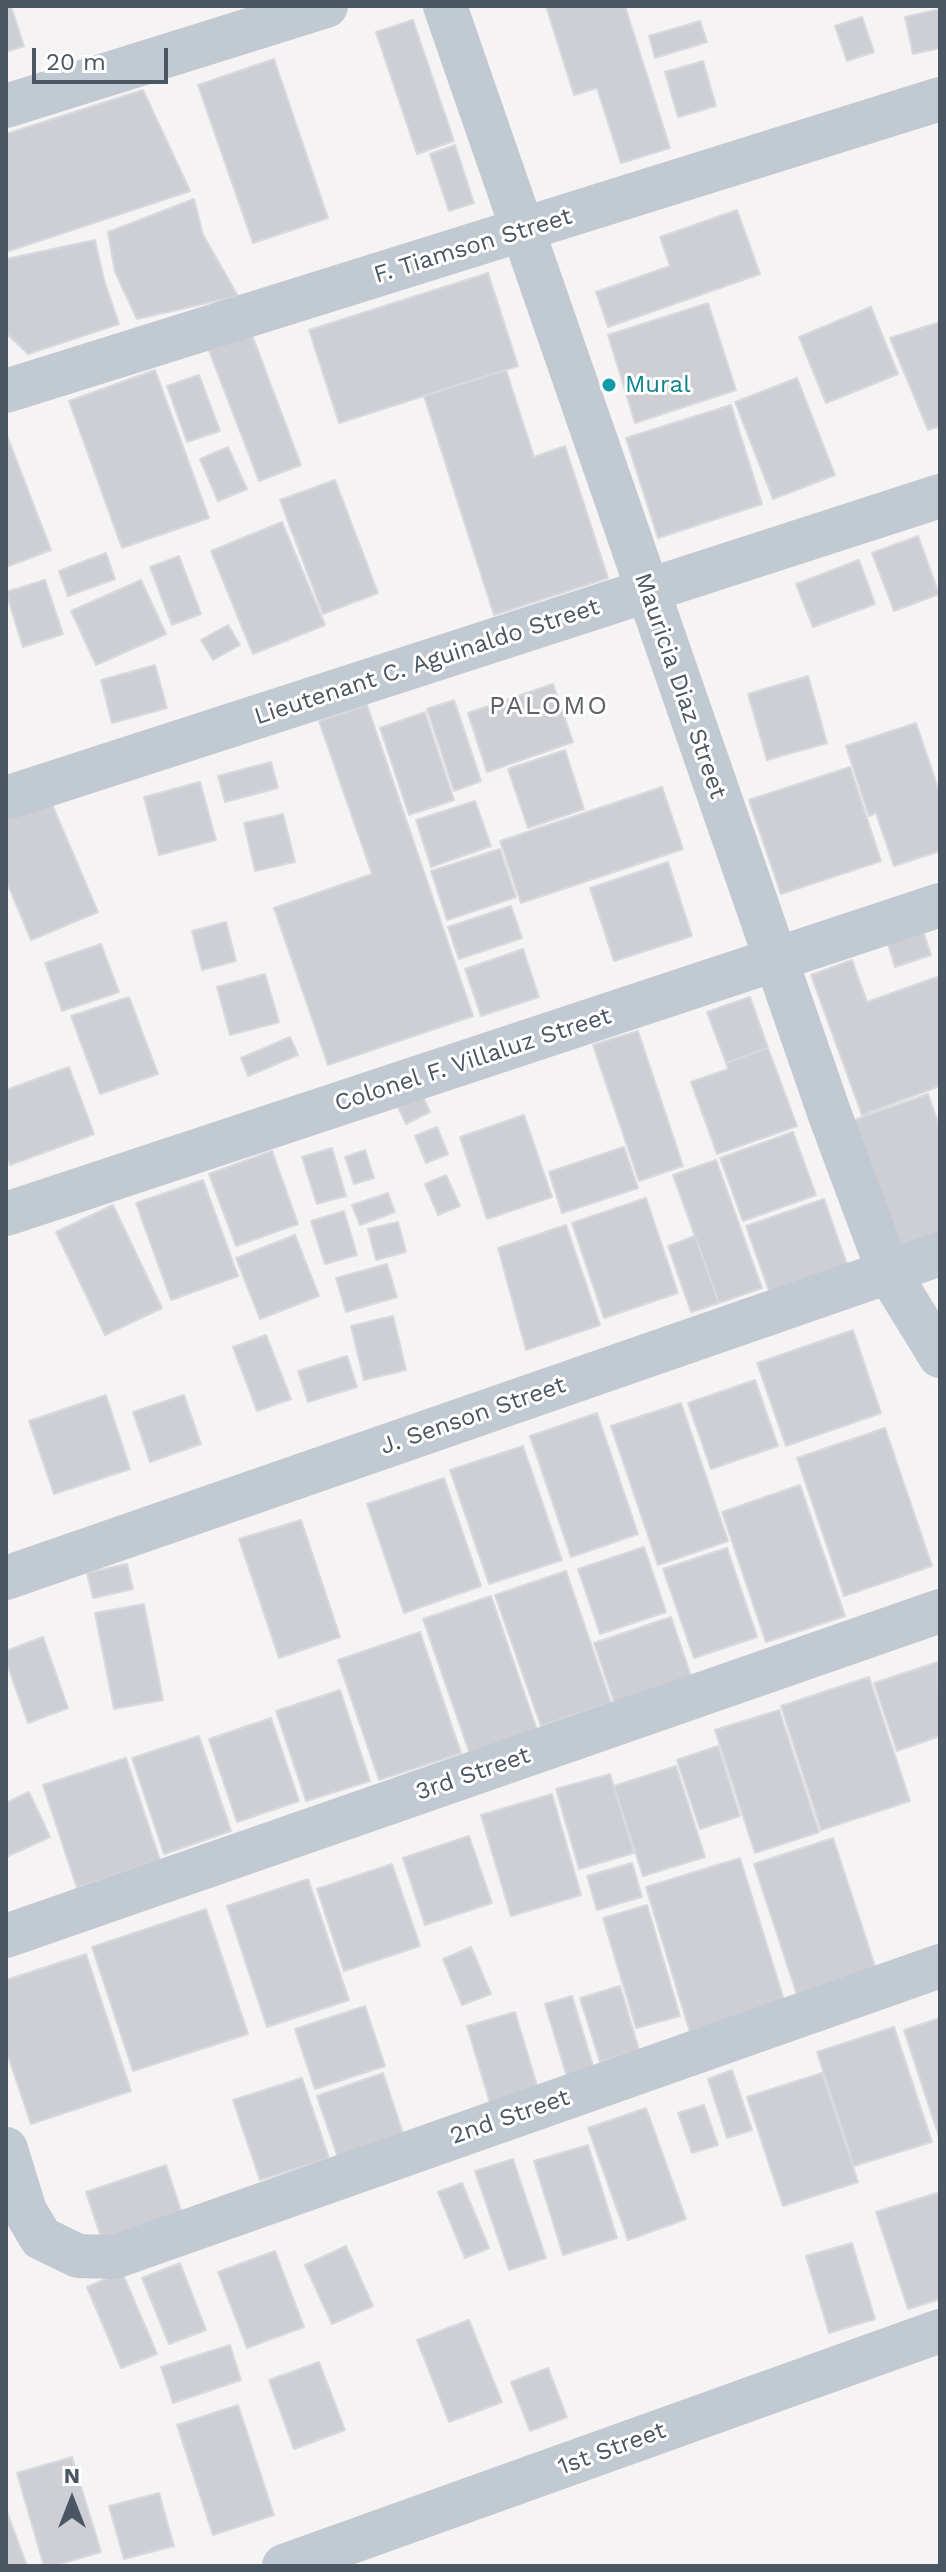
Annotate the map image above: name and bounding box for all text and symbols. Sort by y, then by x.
scale bar [36,32,172,82]
text: 20 m [46,48,106,76]
street label: F. Tiamson Street [370,202,576,290]
place label: Mural [625,371,690,399]
marker: Mural [600,376,618,394]
street label: Mauricia Diaz Street [628,569,732,803]
street label: Lieutenant C. Aguinaldo Street [251,593,603,731]
district label: PALOMO [489,690,609,722]
street label: Colonel F. Villaluz Street [331,1002,615,1118]
street label: J. Senson Street [377,1371,569,1461]
street label: 3rd Street [412,1741,534,1807]
street label: 2nd Street [447,2083,573,2151]
street label: 1st Street [554,2416,670,2482]
north arrow [32,2460,112,2540]
text: N [64,2463,80,2488]

